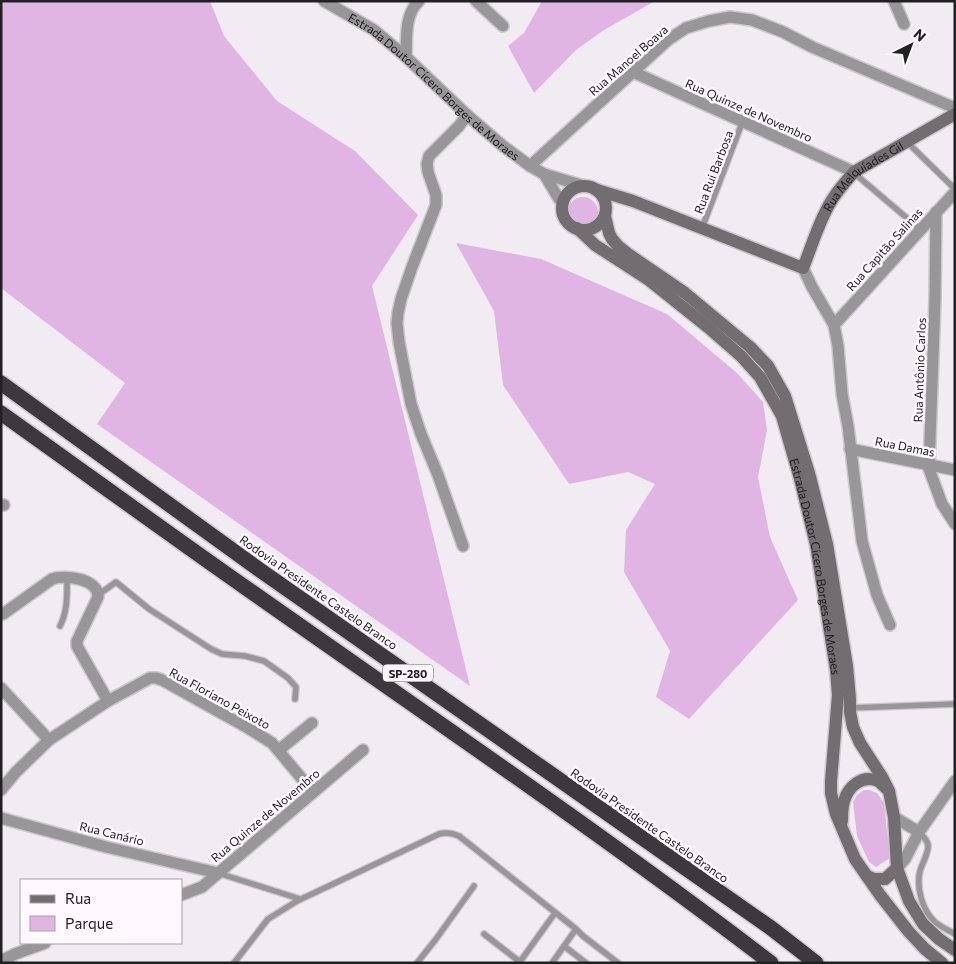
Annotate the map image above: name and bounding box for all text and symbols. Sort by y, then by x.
street label: Estrada Doutor Cícero Borges de Moraes [346,10,522,163]
north arrow [886,20,936,70]
street label: Rua Manoel Boava [586,22,670,98]
text: N [910,25,930,45]
street label: Rua Quinze de Novembro [683,76,815,144]
street label: Rua Rui Barbosa [691,128,735,216]
street label: Rua Melquíades Gil [820,138,906,214]
street label: Rua Capitão Salinas [843,205,925,293]
street label: Rua Antônio Carlos [910,317,928,423]
street label: Rua Damas [874,433,936,459]
street label: Estrada Doutor Cícero Borges de Moraes [787,456,843,675]
street label: Rodovia Presidente Castelo Branco [237,532,401,652]
road number: SP-280 [383,664,433,681]
street label: Rua Floriano Peixoto [167,665,273,731]
street label: Rua Quinze de Novembro [208,765,322,865]
street label: Rodovia Presidente Castelo Branco [568,765,732,885]
street label: Rua Canário [78,818,146,848]
legend [20,879,182,944]
text: Rua [65,889,91,907]
text: Parque [65,914,113,932]

